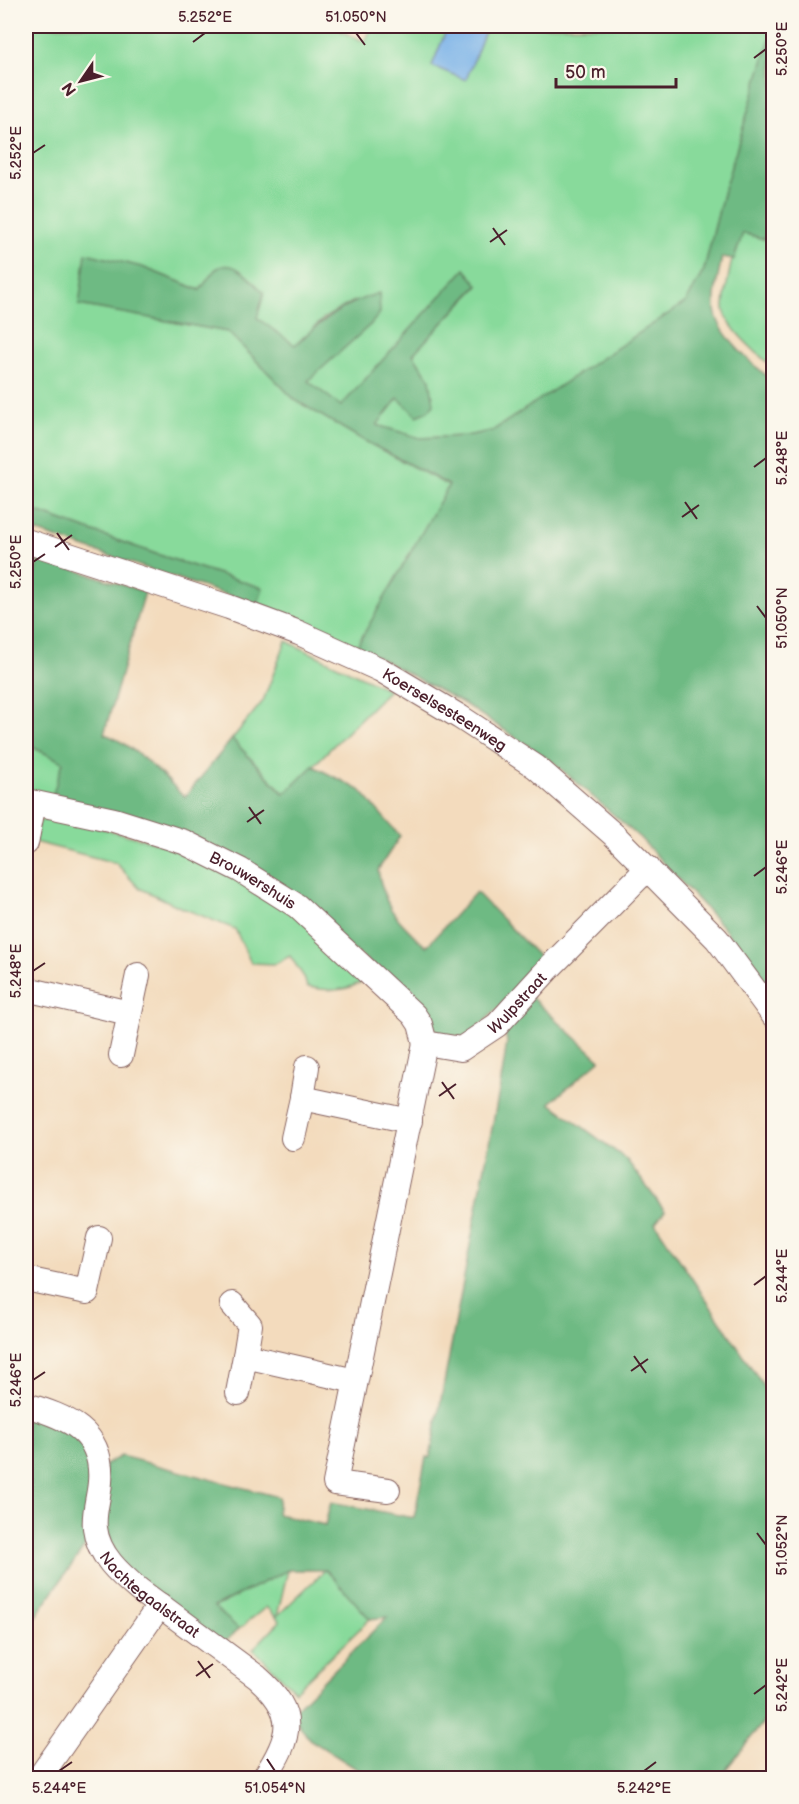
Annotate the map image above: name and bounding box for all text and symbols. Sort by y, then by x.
text: 5.252°E [178,8,232,27]
text: 51.050°N [325,8,387,27]
text: 5.250°E [773,22,792,76]
north arrow [51,51,111,111]
scale bar [556,51,676,89]
text: 50 m [565,62,606,83]
text: N [59,78,81,99]
text: 5.252°E [7,126,26,180]
text: 5.248°E [773,430,792,485]
text: 5.250°E [7,535,26,589]
text: 51.050°N [773,587,792,649]
street label: Koerselsesteenweg [378,665,510,756]
text: 5.246°E [773,839,792,894]
street label: Brouwershuis [206,848,299,914]
text: 5.248°E [7,943,26,998]
street label: Wulpstraat [485,969,551,1039]
text: 5.244°E [773,1249,792,1303]
text: 5.246°E [7,1352,26,1407]
text: 51.052°N [773,1514,792,1576]
street label: Nachtegaalstraat [95,1548,203,1643]
text: 5.242°E [773,1658,792,1712]
text: 5.244°E [32,1779,86,1798]
text: 51.054°N [244,1779,306,1798]
text: 5.242°E [617,1779,671,1798]

